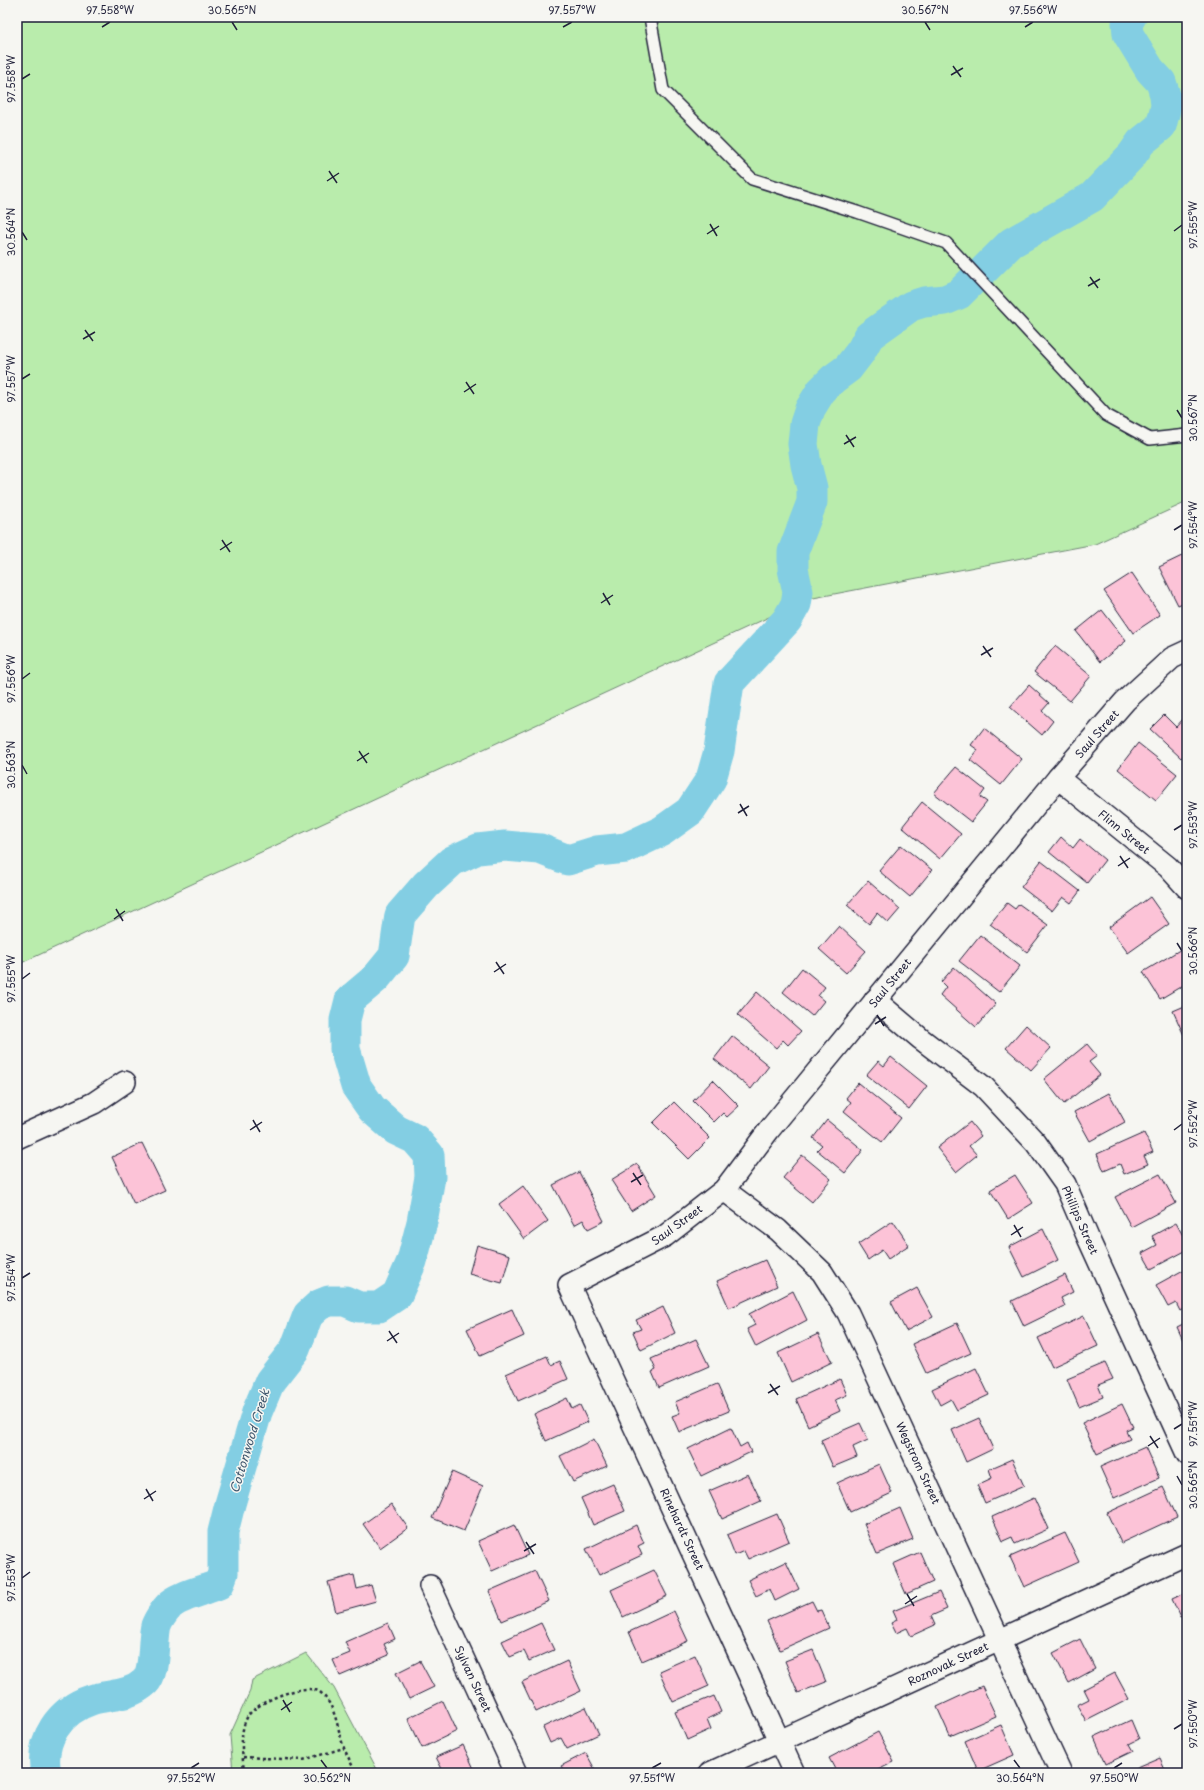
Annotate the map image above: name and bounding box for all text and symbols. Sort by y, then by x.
text: 97.558°W [86,2,135,17]
text: 30.565°N [208,2,257,17]
text: 97.557°W [548,2,597,17]
text: 30.567°N [901,2,949,17]
text: 97.556°W [1009,2,1058,17]
text: 97.558°W [3,54,18,103]
text: 97.555°W [1185,200,1200,249]
text: 30.564°N [3,207,18,256]
text: 97.557°W [3,354,18,403]
text: 30.567°N [1185,394,1200,442]
text: 97.554°W [1185,500,1200,549]
text: 97.556°W [3,654,18,703]
street label: Saul Street [1071,706,1122,762]
text: 30.563°N [3,741,18,789]
text: 97.553°W [1185,800,1200,849]
street label: Flinn Street [1095,805,1154,858]
text: 30.566°N [1185,926,1200,975]
text: 97.555°W [3,954,18,1003]
street label: Saul Street [864,954,915,1011]
text: 97.552°W [1185,1099,1200,1148]
street label: Phillips Street [1058,1183,1103,1257]
street label: Saul Street [648,1200,706,1249]
text: 97.554°W [3,1253,18,1302]
water label: Cottonwood Creek [225,1386,274,1495]
text: 97.551°W [1185,1400,1200,1447]
street label: Wegstrom Street [892,1419,945,1507]
text: 30.565°N [1185,1460,1200,1509]
street label: Rinehardt Street [656,1485,709,1573]
text: 97.553°W [3,1553,18,1602]
street label: Roznovak Street [905,1637,991,1690]
street label: Sylvan Street [451,1643,496,1715]
text: 97.550°W [1185,1699,1200,1748]
text: 97.552°W [167,1770,216,1785]
text: 30.562°N [303,1770,351,1785]
text: 97.551°W [629,1770,676,1785]
text: 30.564°N [996,1770,1045,1785]
text: 97.550°W [1090,1770,1139,1785]

